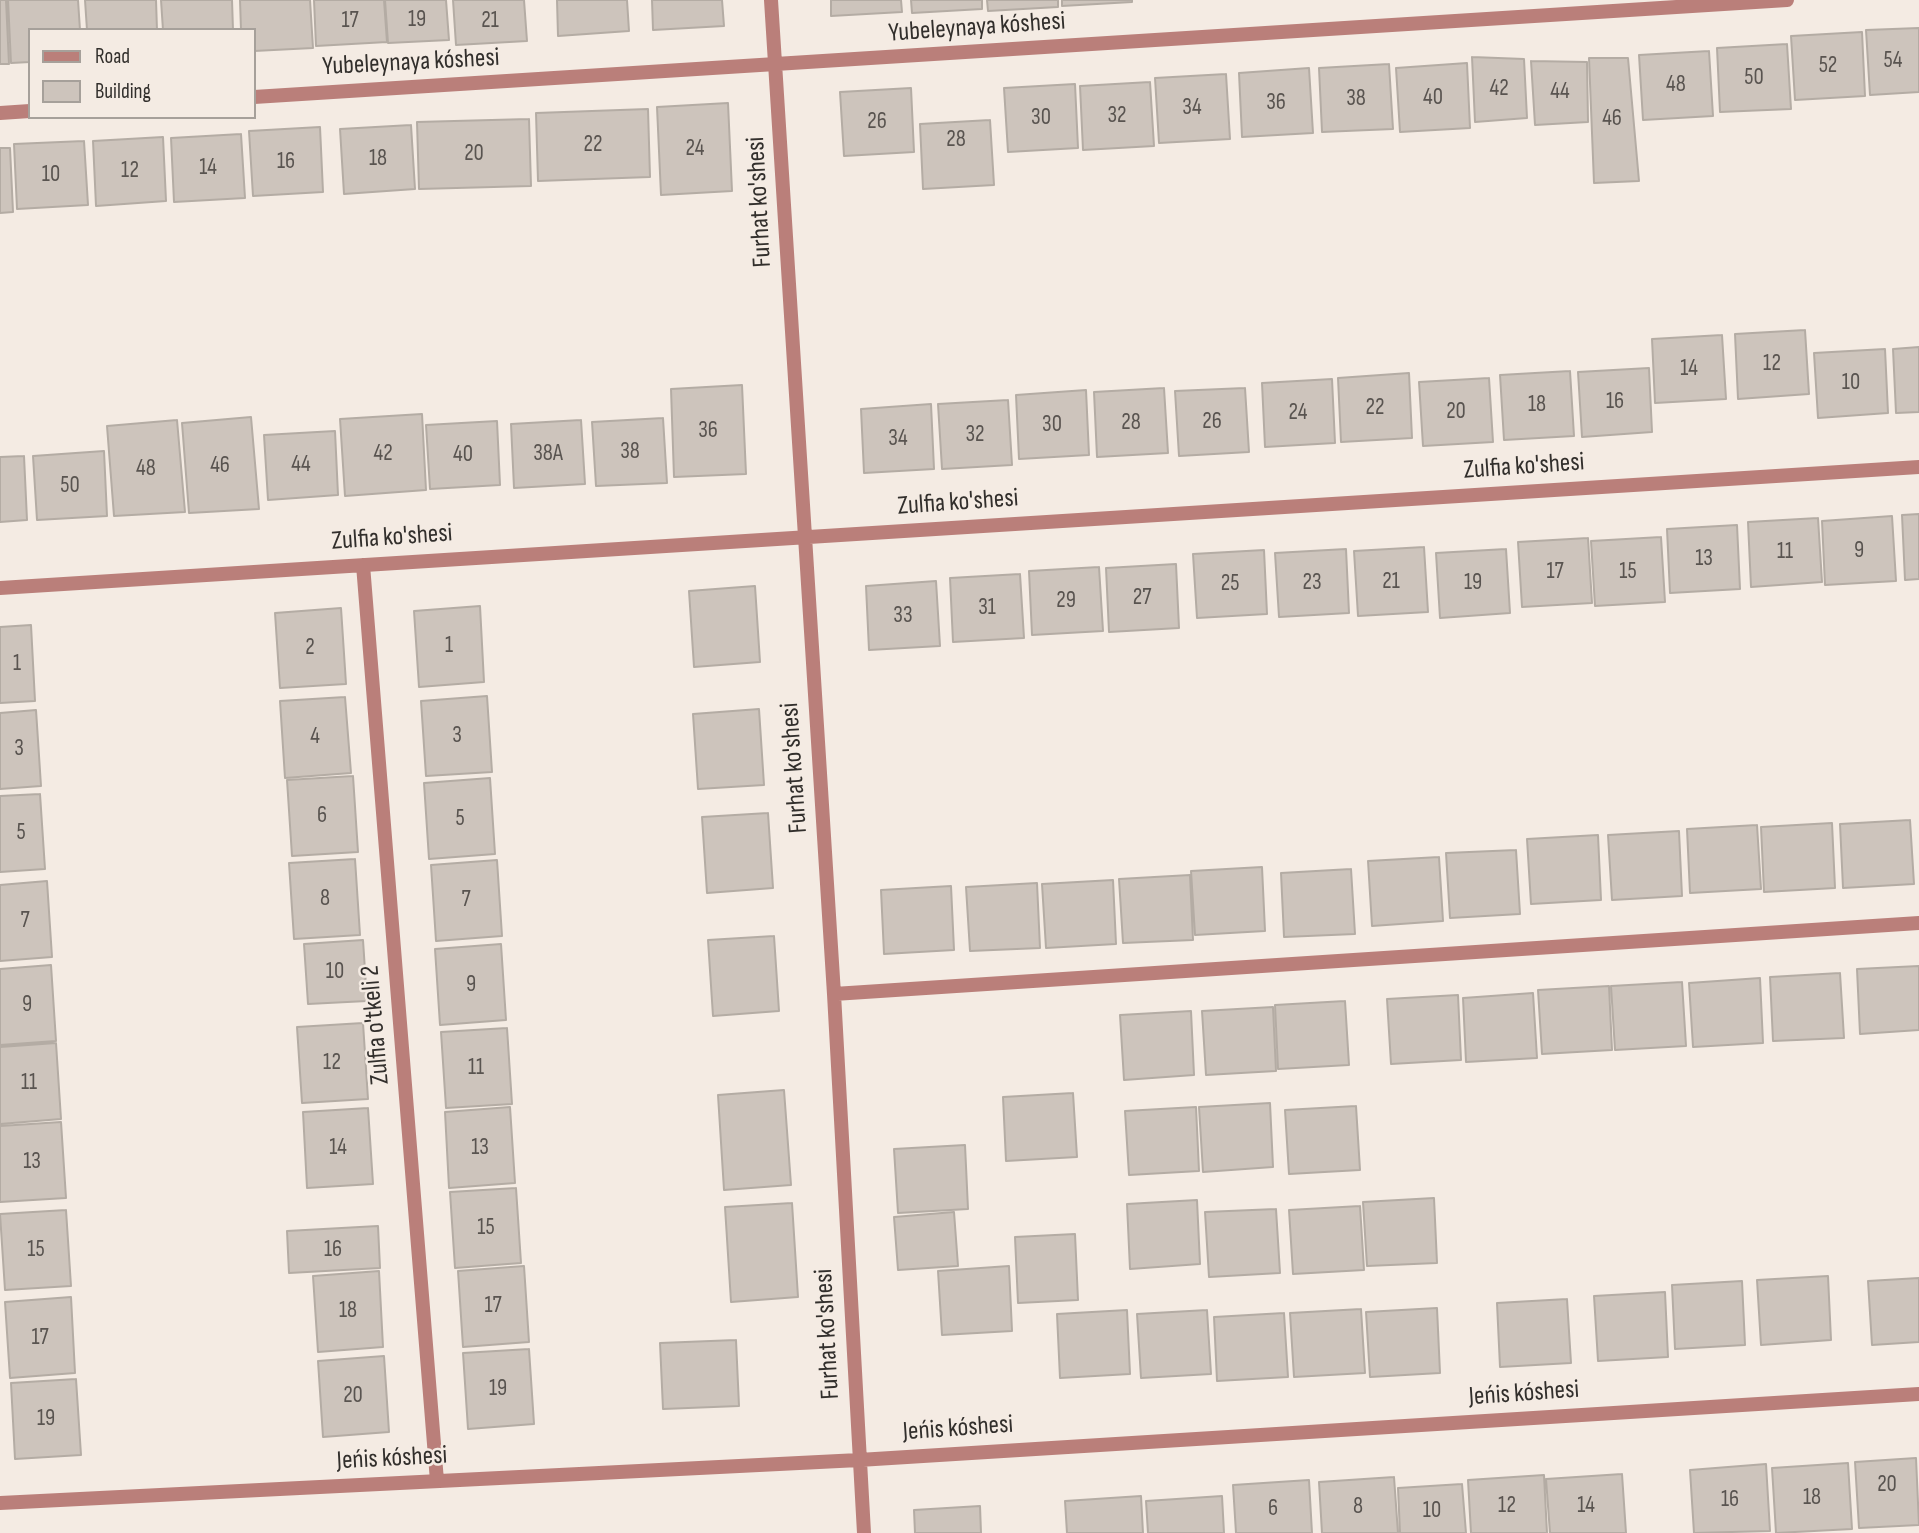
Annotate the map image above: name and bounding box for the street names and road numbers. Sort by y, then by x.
street label: Yubeleynaya kóshesi [888,6,1066,50]
street label: Yubeleynaya kóshesi [322,43,500,83]
street label: Furhat ko'shesi [741,136,779,268]
street label: Zulfia ko'shesi [1462,447,1586,487]
street label: Zulfia ko'shesi [896,483,1020,523]
street label: Zulfia ko'shesi [330,518,454,558]
street label: Furhat ko'shesi [775,702,815,834]
street label: Zulfia o'tkeli 2 [355,964,397,1086]
street label: Furhat ko'shesi [809,1268,847,1400]
street label: Jeńis kóshesi [1468,1375,1580,1413]
street label: Jeńis kóshesi [902,1410,1014,1448]
street label: Jeńis kóshesi [336,1441,448,1477]

